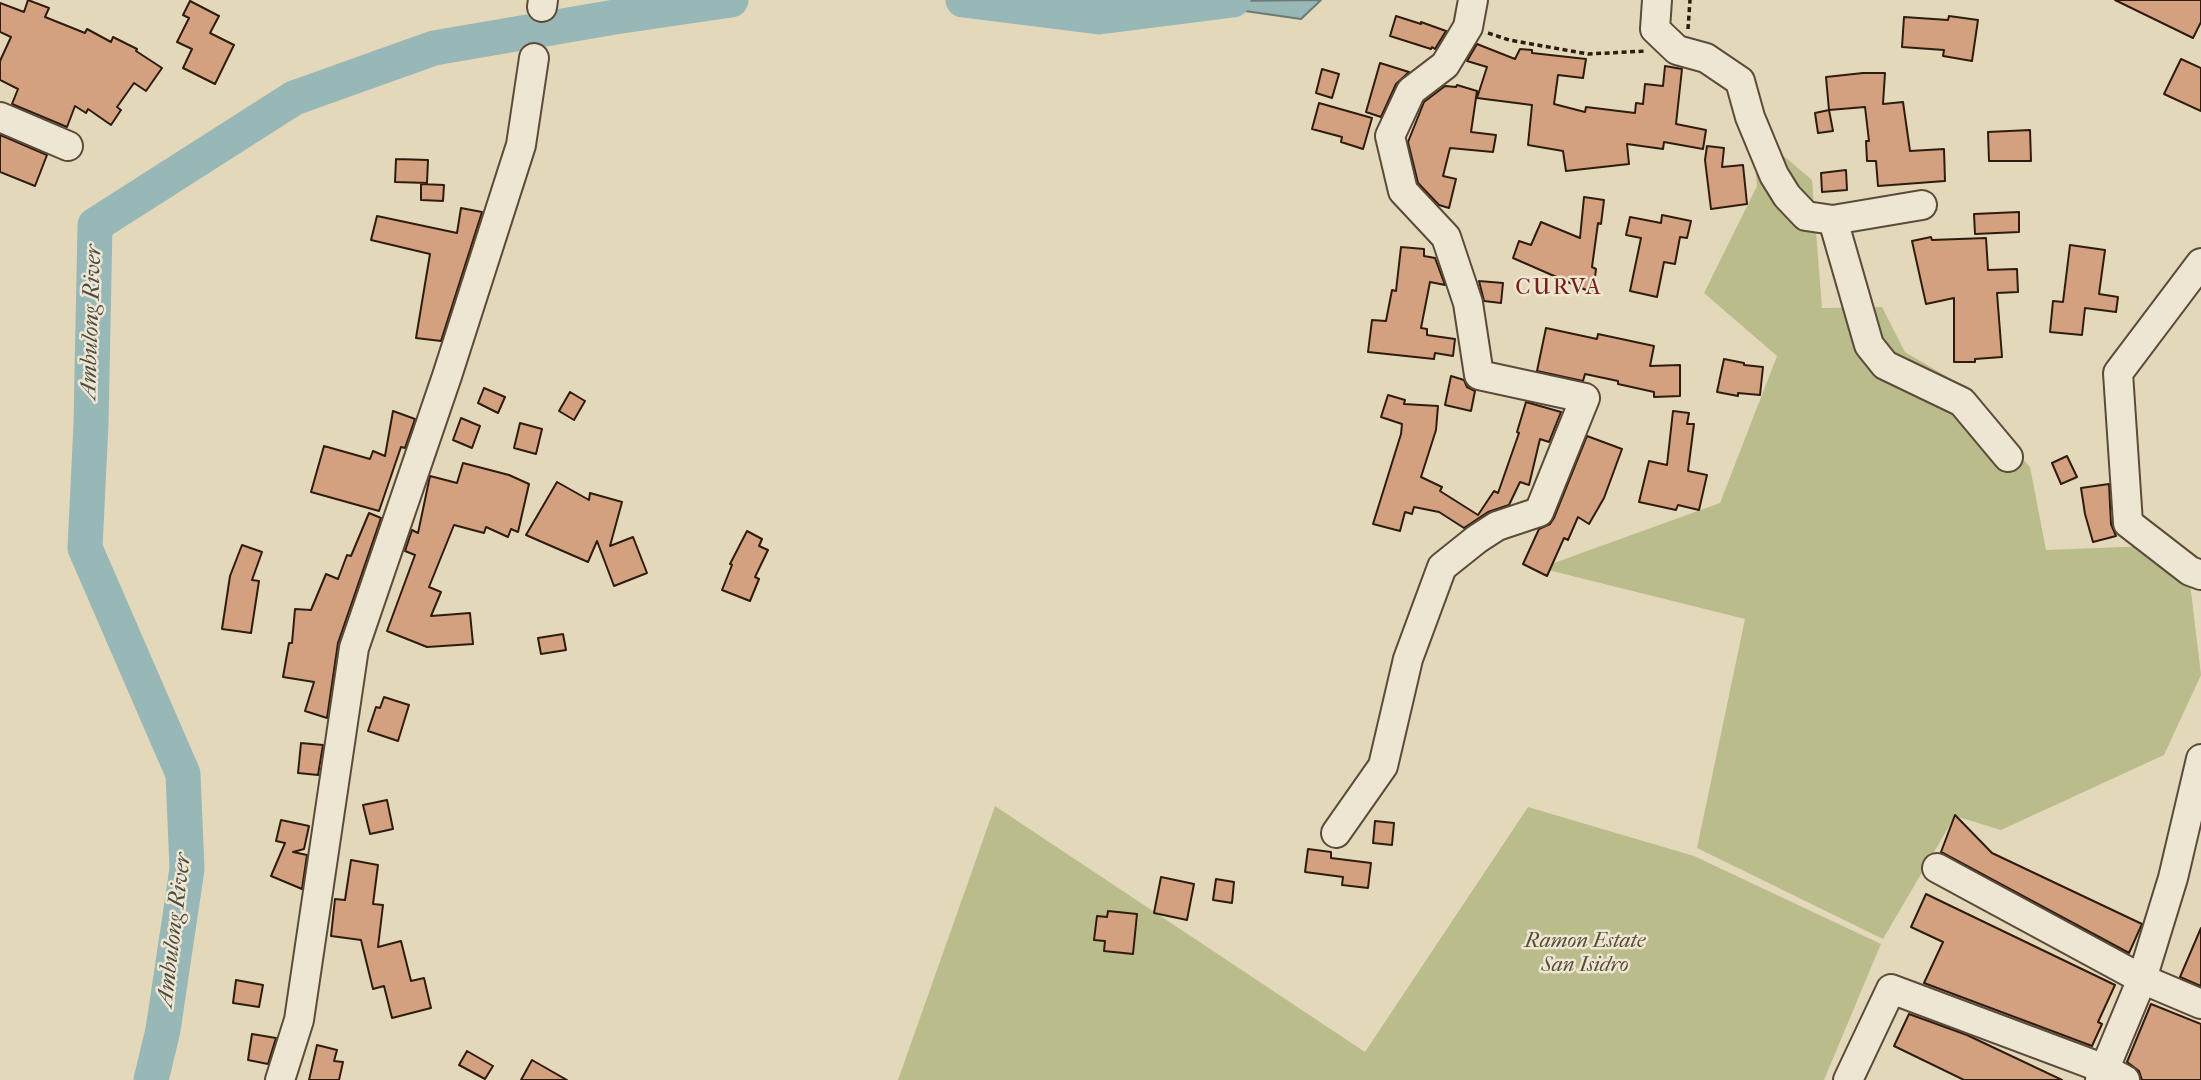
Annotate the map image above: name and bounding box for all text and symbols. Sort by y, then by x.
water label: Ambulong River [76,244,108,400]
district label: CURVA [1516,274,1602,302]
water label: Ambulong River [152,852,198,1008]
park label: Ramon Estate San Isidro [1525,929,1645,979]

